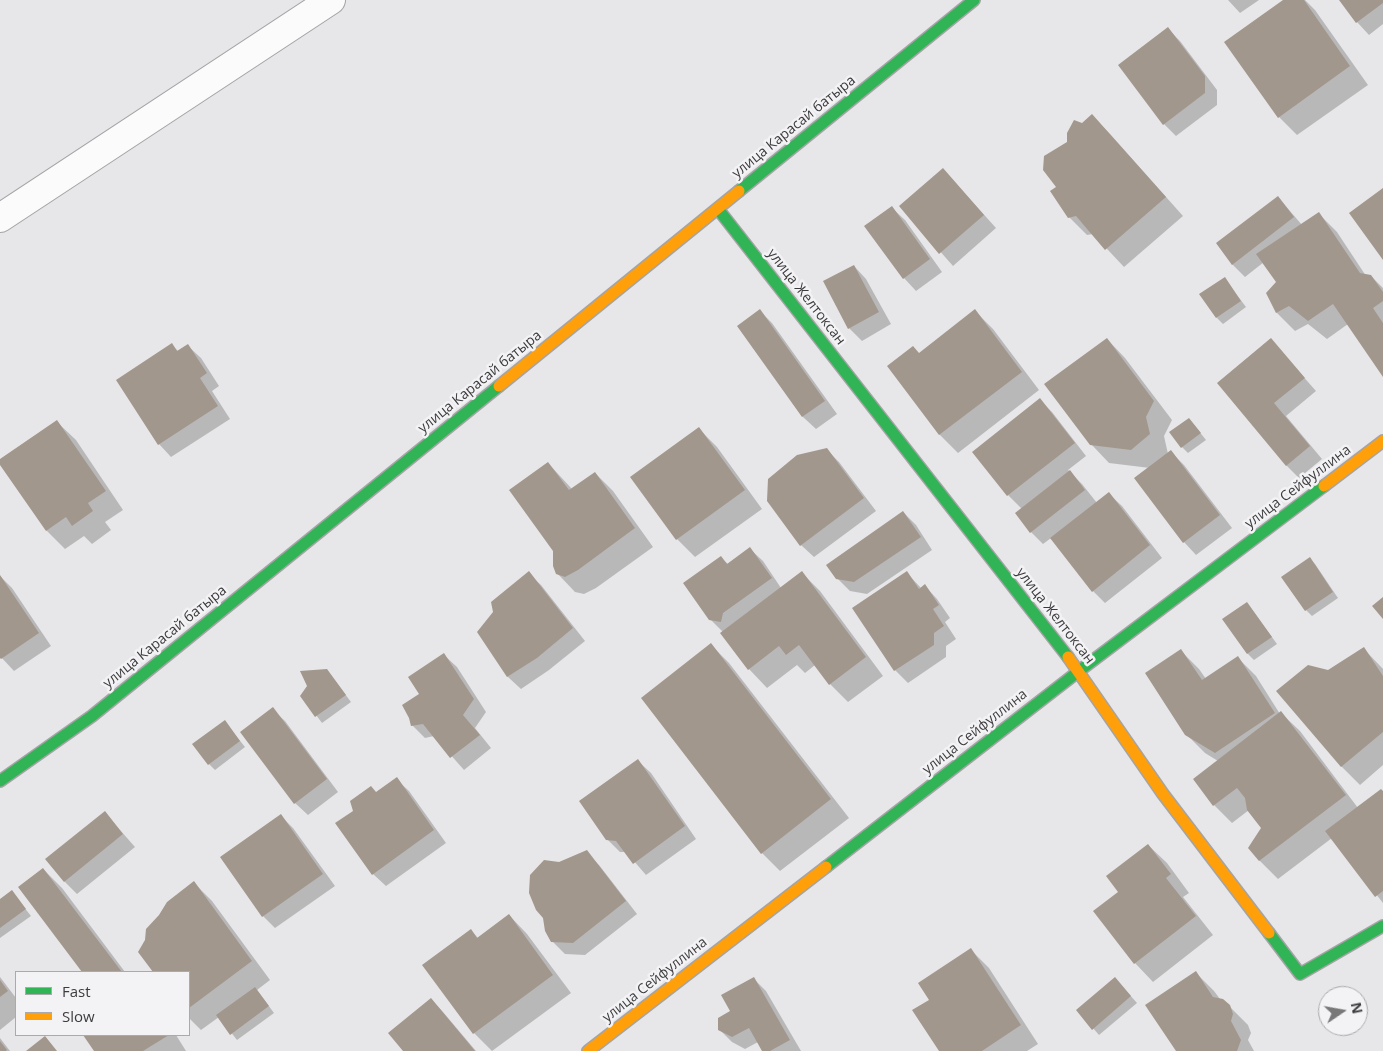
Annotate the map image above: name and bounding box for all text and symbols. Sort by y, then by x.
street label: улица Карасай батыра [729,72,859,182]
street label: улица Желтоксан [763,246,849,348]
street label: улица Карасай батыра [415,327,545,437]
street label: улица Сейфуллина [1242,442,1354,532]
street label: улица Желтоксан [1012,565,1098,667]
street label: улица Карасай батыра [100,582,230,692]
street label: улица Сейфуллина [919,686,1031,778]
street label: улица Сейфуллина [599,934,711,1026]
legend [15,971,190,1036]
text: Fast [62,981,91,1001]
north arrow [1318,986,1368,1036]
text: N [1347,1000,1368,1016]
text: Slow [62,1006,95,1026]

